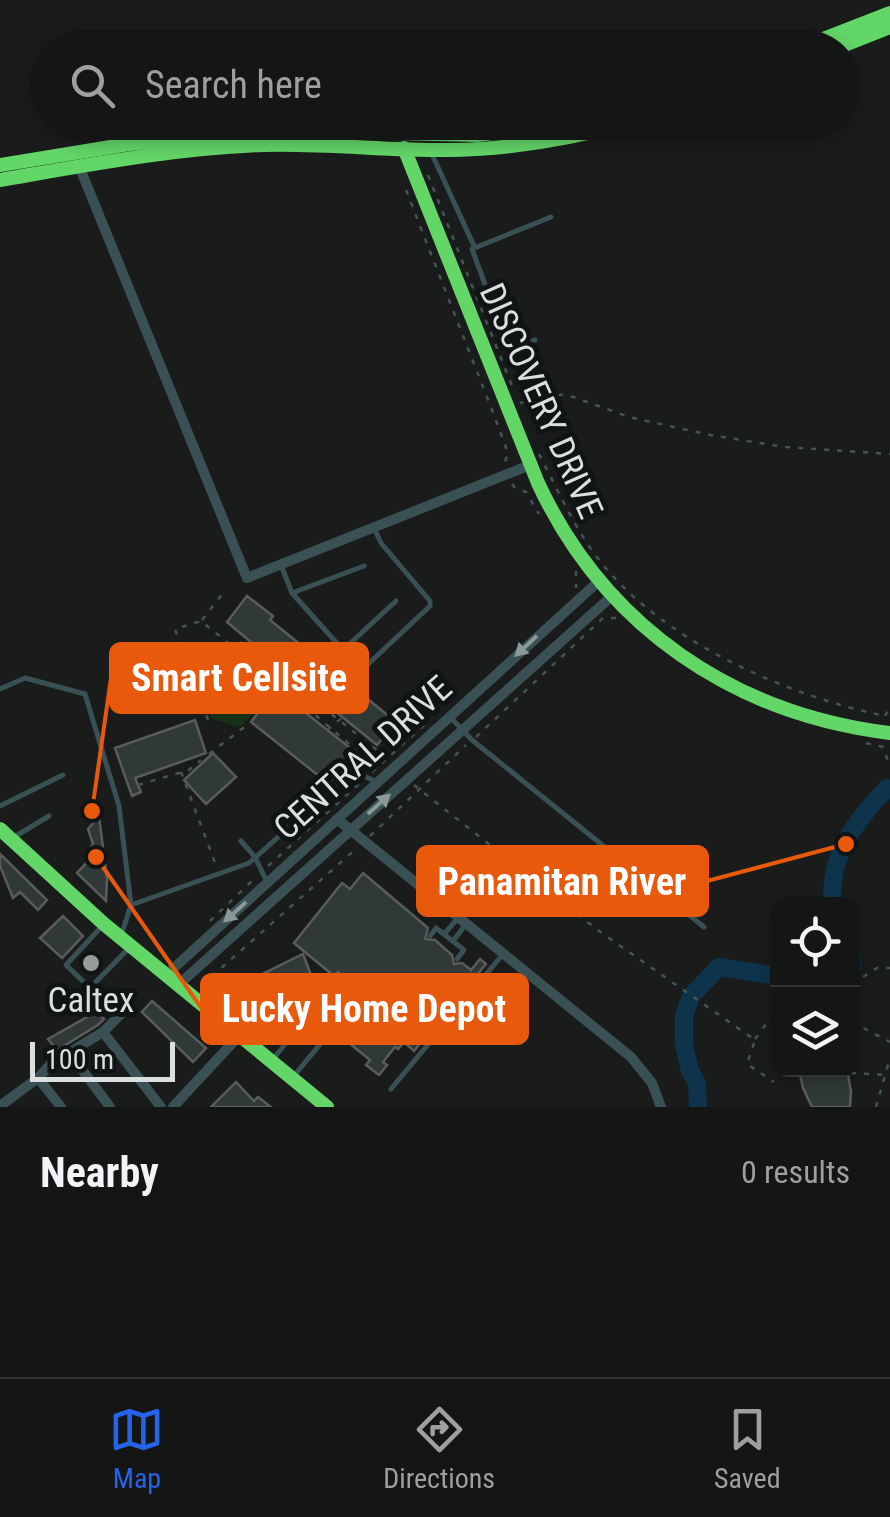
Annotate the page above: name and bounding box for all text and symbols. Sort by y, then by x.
search box [30,30,860,140]
icon: search [65,58,120,113]
text: Search here [145,63,322,107]
street label: DISCOVERY DRIVE [471,277,611,525]
one-way arrow [514,634,539,656]
callout: Smart Cellsite [111,644,367,712]
text: Smart Cellsite [131,656,347,700]
street label: CENTRAL DRIVE [266,668,460,848]
one-way arrow [366,793,391,815]
callout: Panamitan River [418,847,707,915]
text: Panamitan River [438,860,686,904]
map controls [770,897,860,1077]
button: locate [770,897,860,987]
one-way arrow [223,901,248,923]
marker: Caltex [80,952,102,974]
callout: Lucky Home Depot [202,975,527,1043]
place label: Caltex [48,980,134,1021]
text: Lucky Home Depot [222,987,506,1031]
button: layers [770,987,860,1077]
scale bar [30,1037,175,1082]
text: 100 m [45,1043,114,1076]
text: Nearby [40,1148,159,1197]
text: 0 results [741,1153,850,1191]
tab: Map [109,1402,164,1495]
tab: Directions [383,1402,495,1495]
tab: Saved [714,1402,781,1495]

